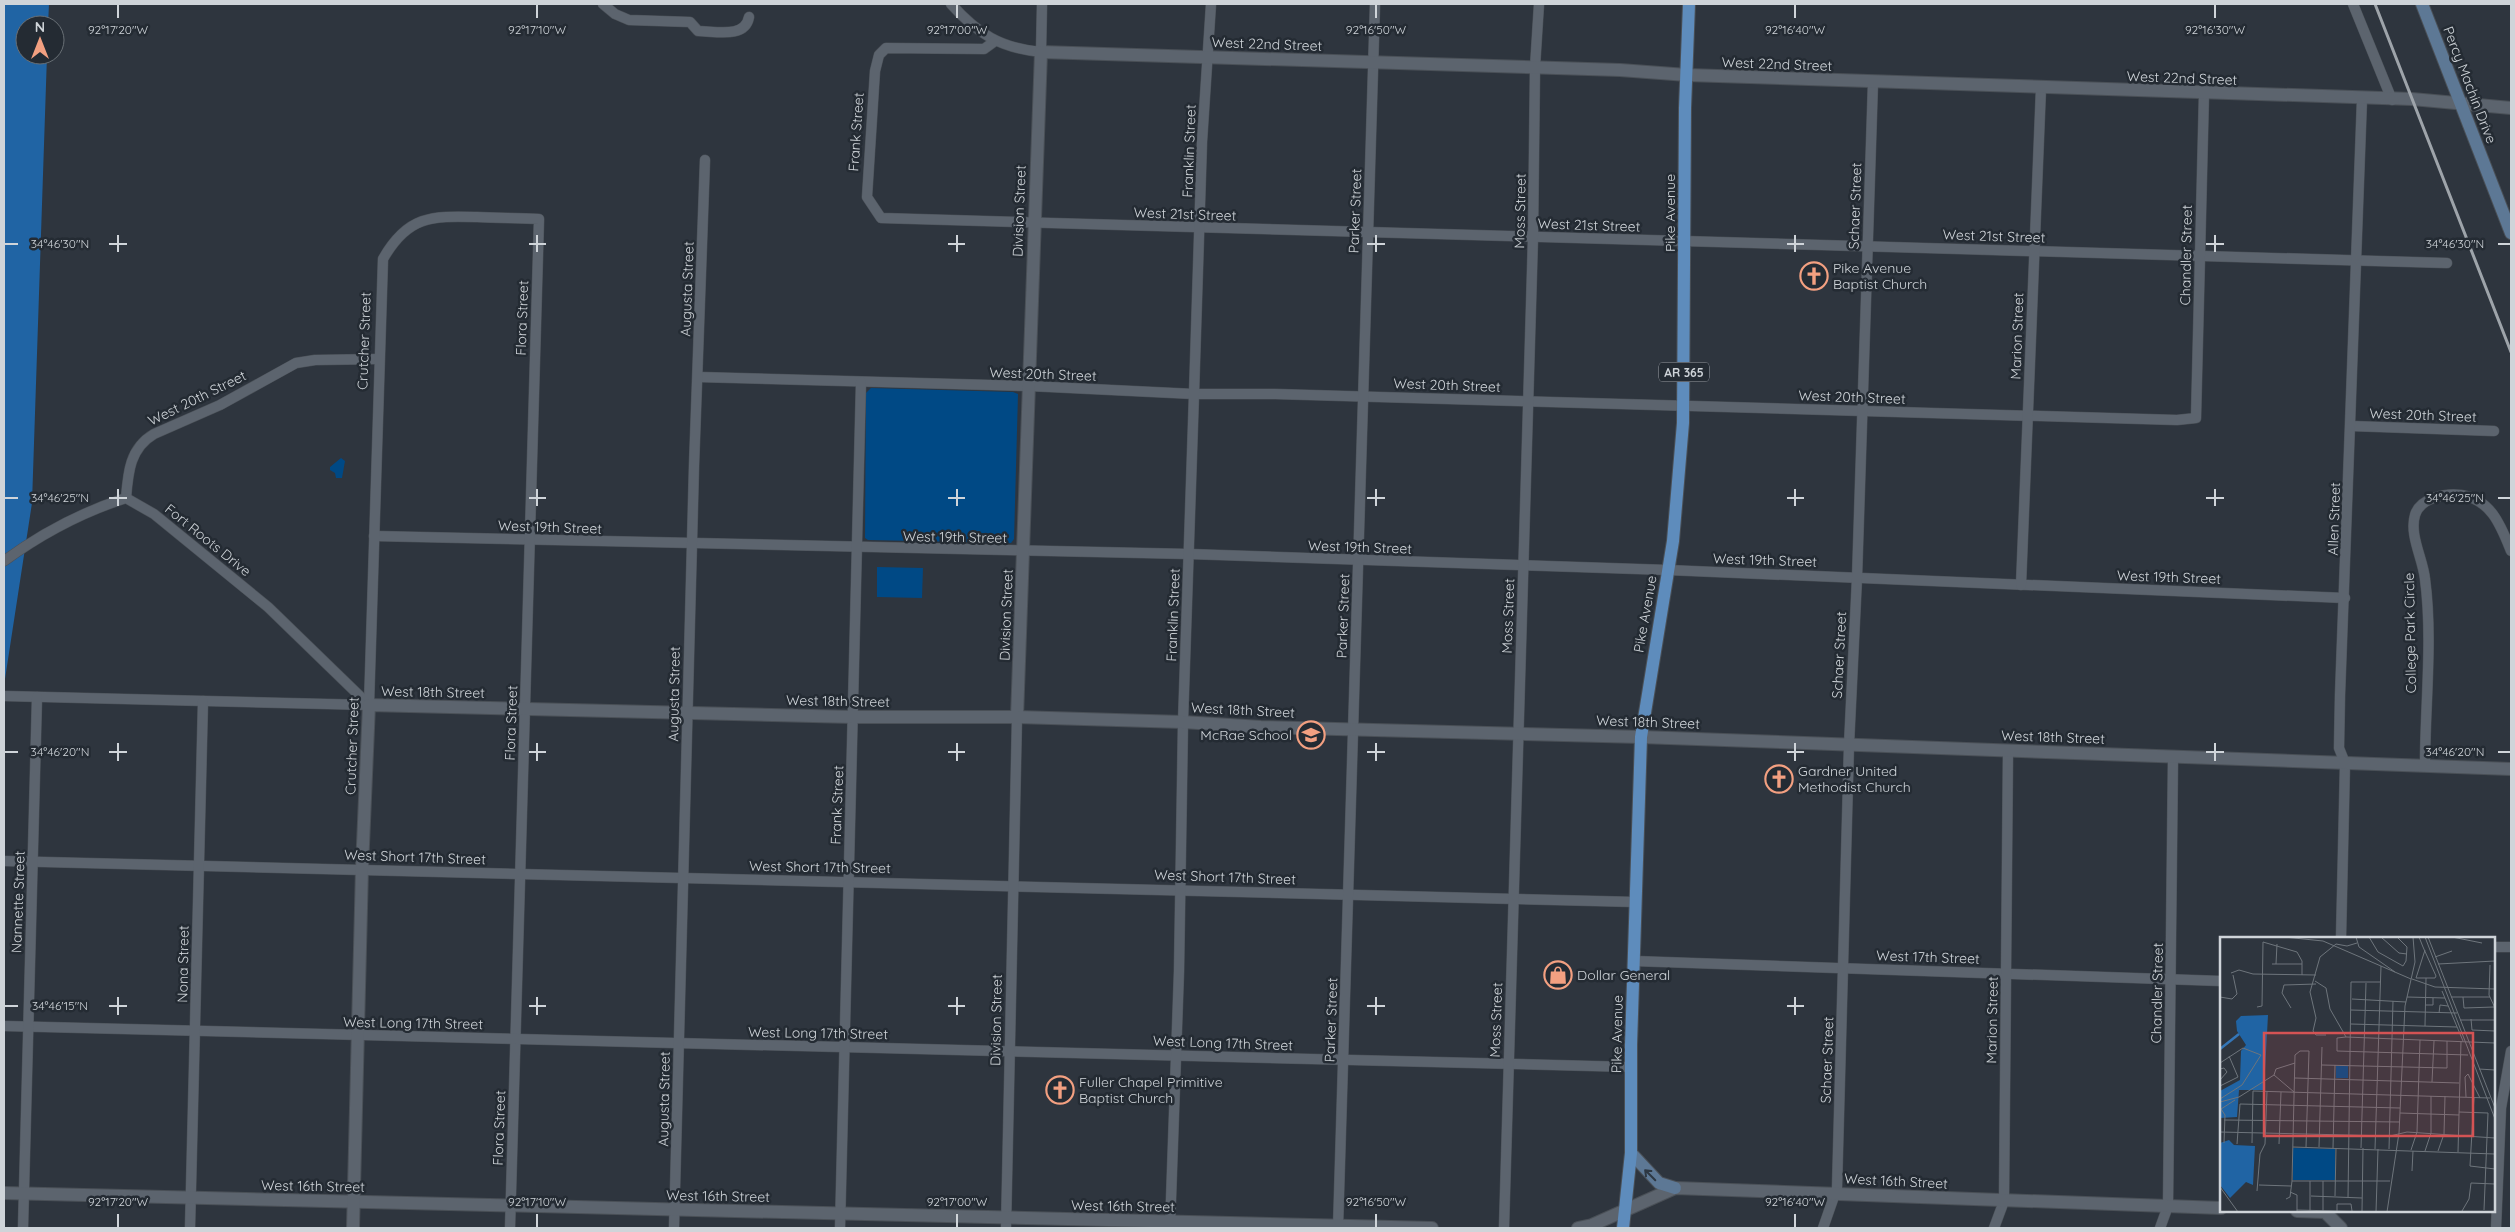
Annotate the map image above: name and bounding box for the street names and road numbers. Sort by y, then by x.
street label: Percy Machin Drive [2439,24,2501,146]
street label: West 22nd Street [1211,33,1323,55]
street label: West 22nd Street [1721,53,1833,75]
street label: West 22nd Street [2126,67,2238,89]
street label: Frank Street [844,92,868,172]
street label: Franklin Street [1178,104,1200,198]
street label: Schaer Street [1844,162,1866,250]
street label: Division Street [1008,165,1030,257]
street label: Parker Street [1345,168,1365,254]
street label: Moss Street [1510,173,1530,249]
street label: Pike Avenue [1661,174,1679,252]
street label: West 21st Street [1133,203,1237,225]
street label: Chandler Street [2176,204,2196,305]
street label: West 21st Street [1537,214,1641,236]
street label: West 21st Street [1942,225,2046,247]
street label: Augusta Street [676,241,698,337]
street label: Flora Street [512,280,532,356]
street label: Crutcher Street [353,292,375,390]
street label: Marion Street [2006,292,2028,380]
road number: AR 365 [1659,362,1709,382]
street label: West 20th Street [989,363,1097,385]
street label: West 20th Street [145,366,249,430]
street label: West 20th Street [1393,374,1501,396]
street label: West 20th Street [1798,386,1906,408]
street label: West 20th Street [2369,404,2477,426]
street label: Allen Street [2324,482,2344,556]
street label: Fort Roots Drive [161,500,255,580]
street label: West 19th Street [498,516,603,538]
street label: West 19th Street [903,527,1007,547]
street label: West 19th Street [1308,536,1413,558]
street label: West 19th Street [1713,549,1818,571]
street label: West 19th Street [2117,566,2222,588]
street label: Franklin Street [1162,568,1184,662]
street label: Division Street [995,569,1017,661]
street label: College Park Circle [2400,572,2420,694]
street label: Parker Street [1333,573,1353,659]
street label: Pike Avenue [1629,574,1661,654]
street label: Moss Street [1498,578,1518,654]
street label: Schaer Street [1828,611,1850,699]
street label: Augusta Street [664,646,684,742]
street label: West 18th Street [381,682,485,702]
street label: Flora Street [501,685,521,761]
street label: West 18th Street [786,691,890,711]
street label: Crutcher Street [341,697,363,795]
street label: West 18th Street [1191,698,1296,722]
street label: West 18th Street [1596,711,1700,733]
street label: West 18th Street [2001,726,2105,748]
street label: Frank Street [827,765,847,845]
street label: West Short 17th Street [344,846,486,868]
street label: Nannette Street [7,850,29,953]
street label: West Short 17th Street [749,857,891,877]
street label: West Short 17th Street [1154,866,1296,888]
street label: Nona Street [173,925,193,1003]
street label: Chandler Street [2147,942,2167,1043]
street label: West 17th Street [1876,946,1980,968]
street label: Division Street [986,974,1006,1066]
street label: Marion Street [1982,976,2002,1064]
street label: Parker Street [1321,977,1341,1063]
street label: Moss Street [1486,982,1506,1058]
street label: Pike Avenue [1607,995,1627,1073]
street label: West Long 17th Street [343,1013,483,1033]
street label: Schaer Street [1816,1016,1838,1104]
street label: West Long 17th Street [748,1023,888,1043]
street label: West Long 17th Street [1153,1032,1294,1054]
street label: Augusta Street [654,1051,674,1147]
street label: Flora Street [489,1090,509,1166]
street label: West 16th Street [1844,1169,1949,1193]
street label: West 16th Street [261,1176,365,1196]
street label: West 16th Street [666,1186,770,1206]
street label: West 16th Street [1071,1196,1175,1216]

